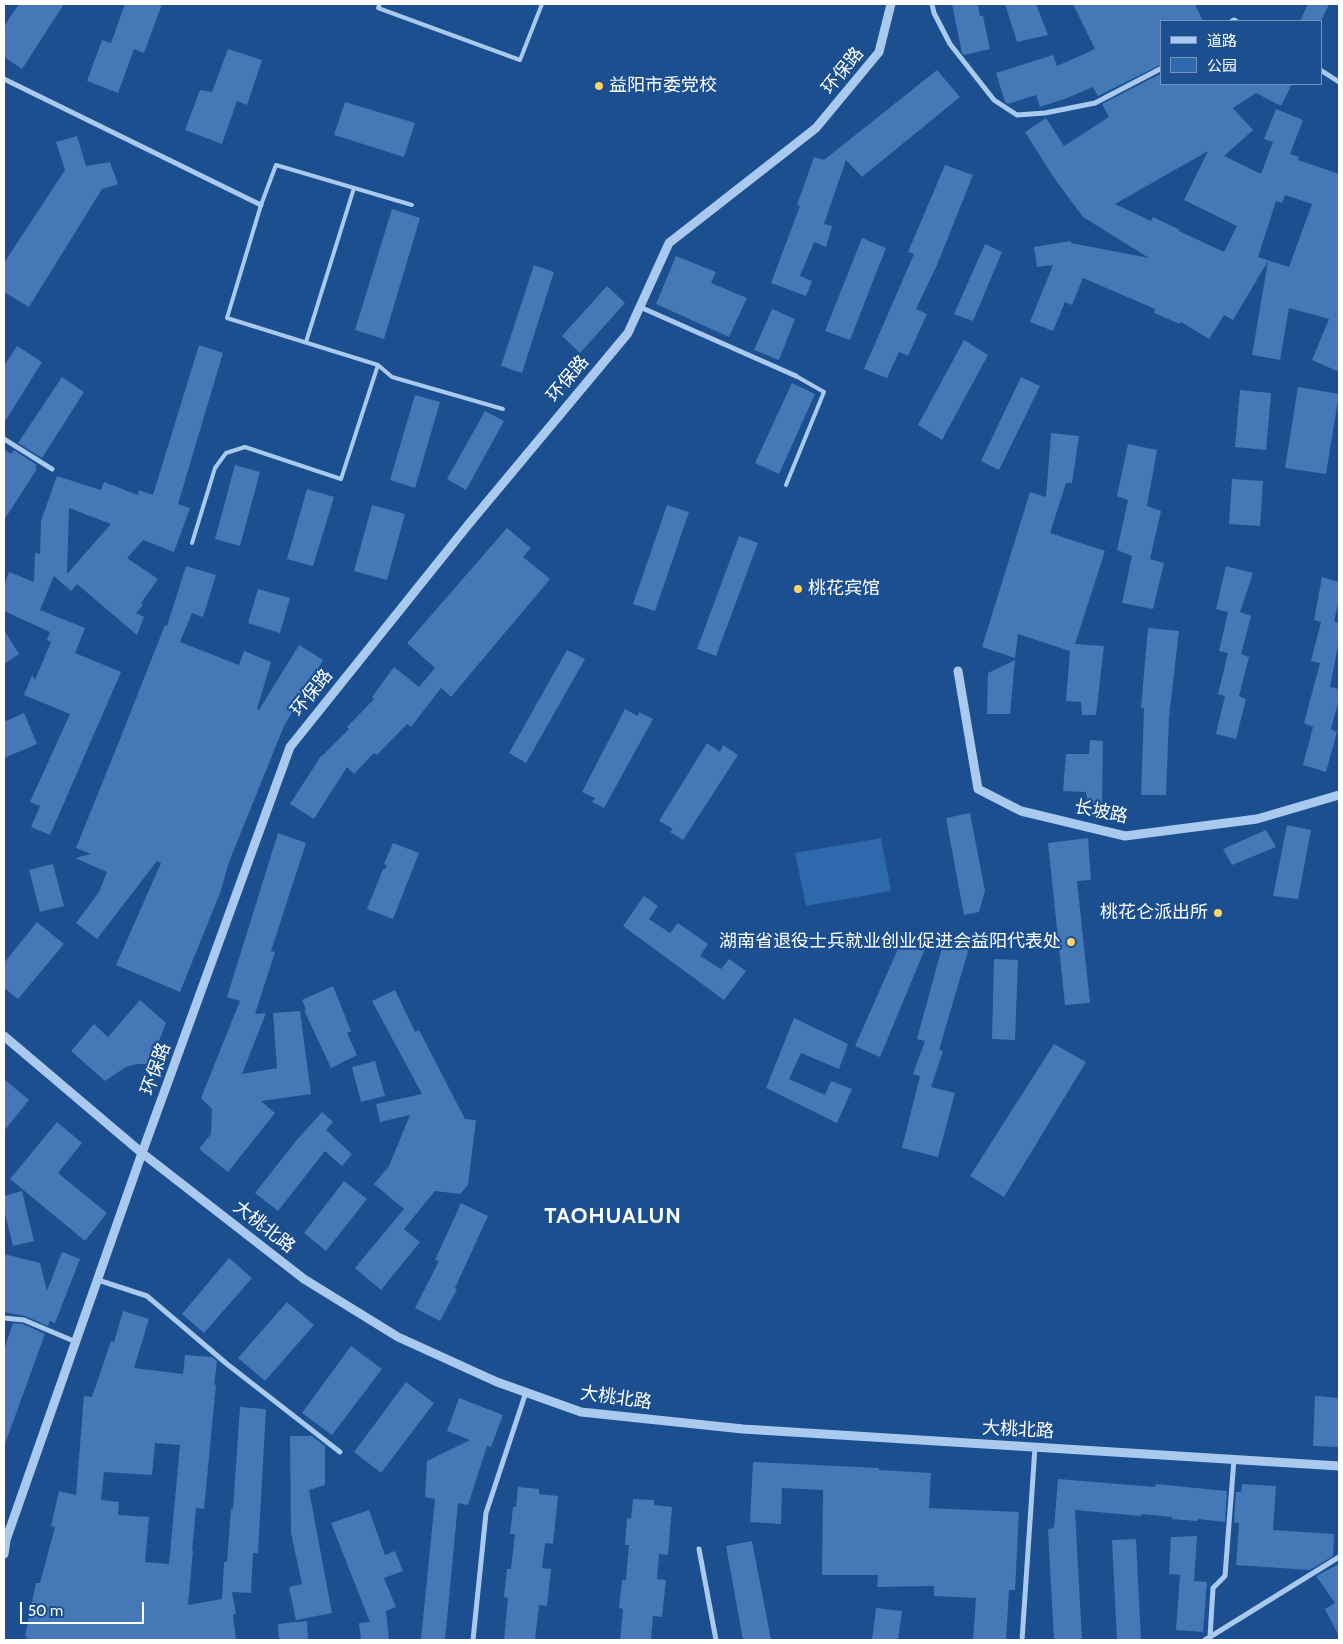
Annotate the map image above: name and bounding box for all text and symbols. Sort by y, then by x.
legend [1160,20,1323,85]
text: 道路 [1207,32,1237,50]
street label: 环保路 [818,43,868,99]
text: 公园 [1207,57,1237,75]
place label: 益阳市委党校 [609,75,717,97]
marker: 益阳市委党校 [593,80,605,92]
street label: 环保路 [542,351,594,407]
place label: 桃花宾馆 [808,578,880,600]
marker: 桃花宾馆 [792,583,804,595]
street label: 环保路 [287,665,337,721]
street label: 长坡路 [1072,796,1130,828]
place label: 桃花仑派出所 [1100,902,1208,924]
marker: 桃花仑派出所 [1212,907,1224,919]
place label: 湖南省退役士兵就业创业促进会益阳代表处 [719,931,1061,953]
marker: 湖南省退役士兵就业创业促进会益阳代表处 [1065,936,1077,948]
street label: 环保路 [137,1040,175,1098]
street label: 大桃北路 [229,1196,299,1258]
district label: TAOHUALUN [543,1204,683,1230]
street label: 大桃北路 [579,1382,653,1414]
street label: 大桃北路 [981,1417,1055,1443]
scale bar [22,1592,146,1624]
text: 50 m [28,1602,63,1620]

